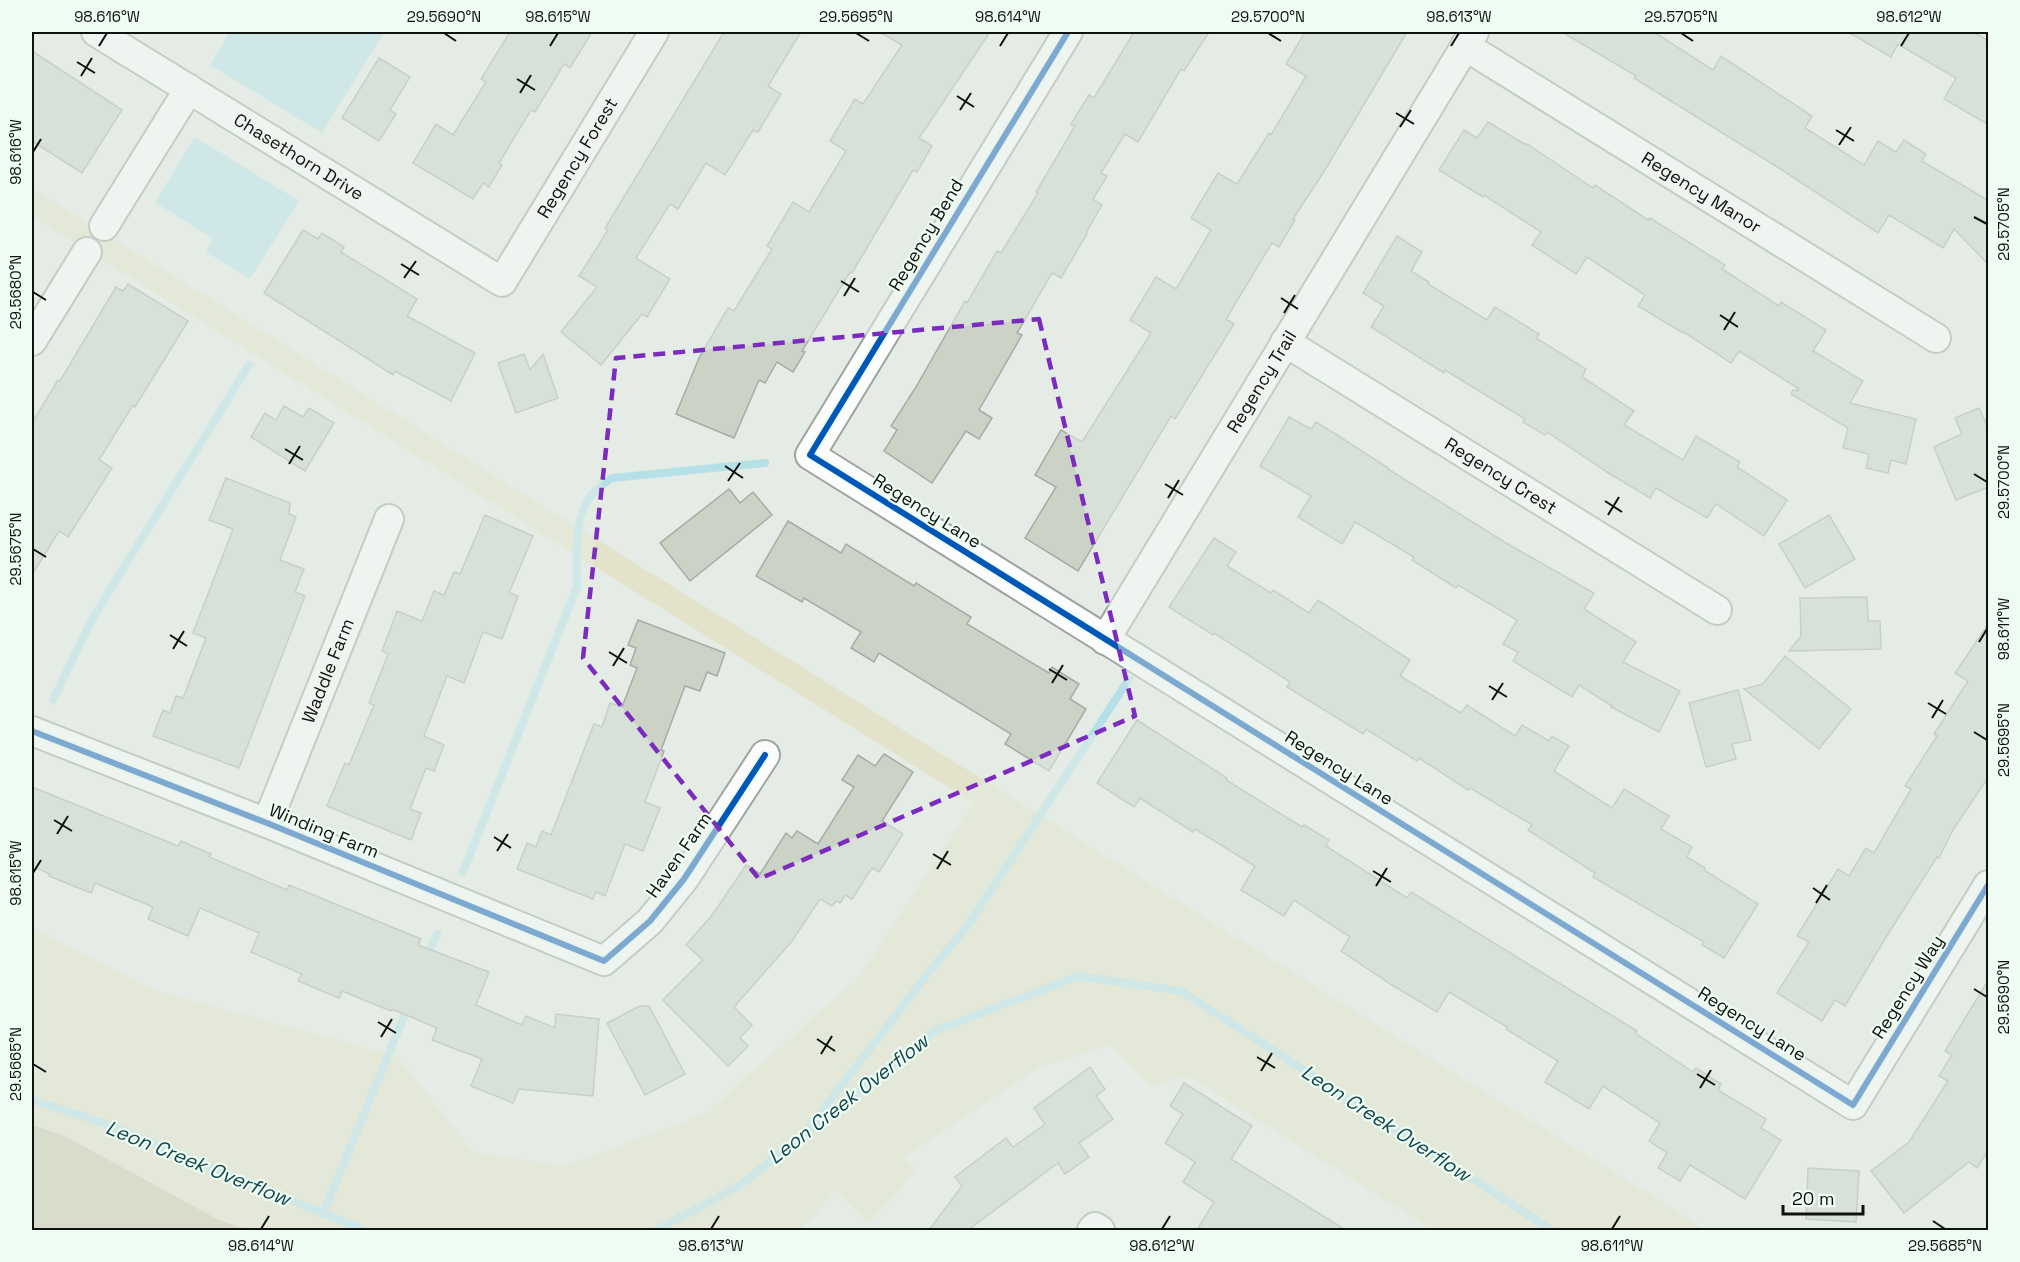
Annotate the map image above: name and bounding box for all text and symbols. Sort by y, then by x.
text: 98.616°W [74,7,140,26]
text: 29.5690°N [407,7,481,26]
text: 98.615°W [525,7,591,26]
text: 29.5695°N [819,7,893,26]
text: 98.614°W [975,7,1041,26]
text: 29.5700°N [1231,7,1305,26]
text: 98.613°W [1426,7,1492,26]
text: 29.5705°N [1644,7,1718,26]
text: 98.612°W [1876,7,1942,26]
street label: Regency Forest [532,93,622,222]
street label: Chasethorn Drive [230,108,368,205]
text: 98.616°W [6,119,25,185]
street label: Regency Manor [1637,146,1766,238]
street label: Regency Bend [883,174,968,295]
text: 29.5705°N [1994,187,2013,261]
text: 29.5680°N [6,255,25,329]
street label: Regency Trail [1221,326,1301,437]
street label: Regency Crest [1441,432,1562,519]
text: 29.5700°N [1994,445,2013,519]
street label: Regency Lane [869,468,986,553]
text: 29.5675°N [6,513,25,585]
text: 98.611°W [1994,598,2013,660]
street label: Waddle Farm [296,615,359,726]
text: 29.5695°N [1994,703,2013,777]
street label: Regency Lane [1281,725,1398,810]
street label: Winding Farm [266,798,383,863]
street label: Haven Farm [641,807,717,902]
text: 98.615°W [6,840,25,906]
street label: Regency Way [1866,931,1949,1043]
text: 29.5690°N [1994,960,2013,1034]
street label: Regency Lane [1694,981,1811,1066]
text: 29.5665°N [6,1027,25,1101]
water label: Leon Creek Overflow [763,1027,935,1170]
water label: Leon Creek Overflow [1296,1059,1477,1189]
water label: Leon Creek Overflow [102,1114,296,1213]
scale bar [1783,1178,1862,1216]
text: 20 m [1792,1187,1835,1210]
text: 98.614°W [228,1236,294,1255]
text: 98.613°W [678,1236,744,1255]
text: 98.612°W [1129,1236,1195,1255]
text: 98.611°W [1581,1236,1643,1255]
text: 29.5685°N [1908,1236,1982,1255]

